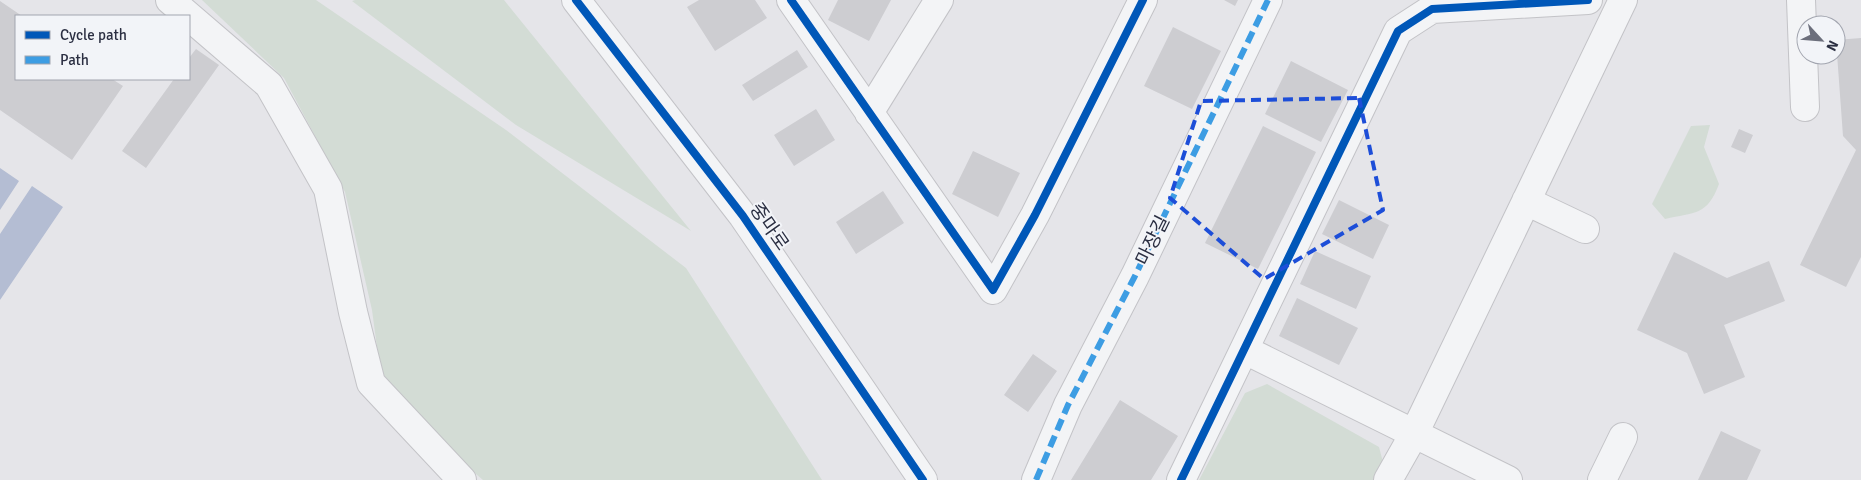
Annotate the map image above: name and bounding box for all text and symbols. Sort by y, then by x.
legend [15,15,190,80]
north arrow [1796,15,1846,65]
text: Cycle path [60,26,127,44]
text: N [1822,37,1842,54]
text: Path [60,51,89,69]
street label: 중마로 [744,198,794,255]
street label: 마장길 [1131,212,1175,269]

